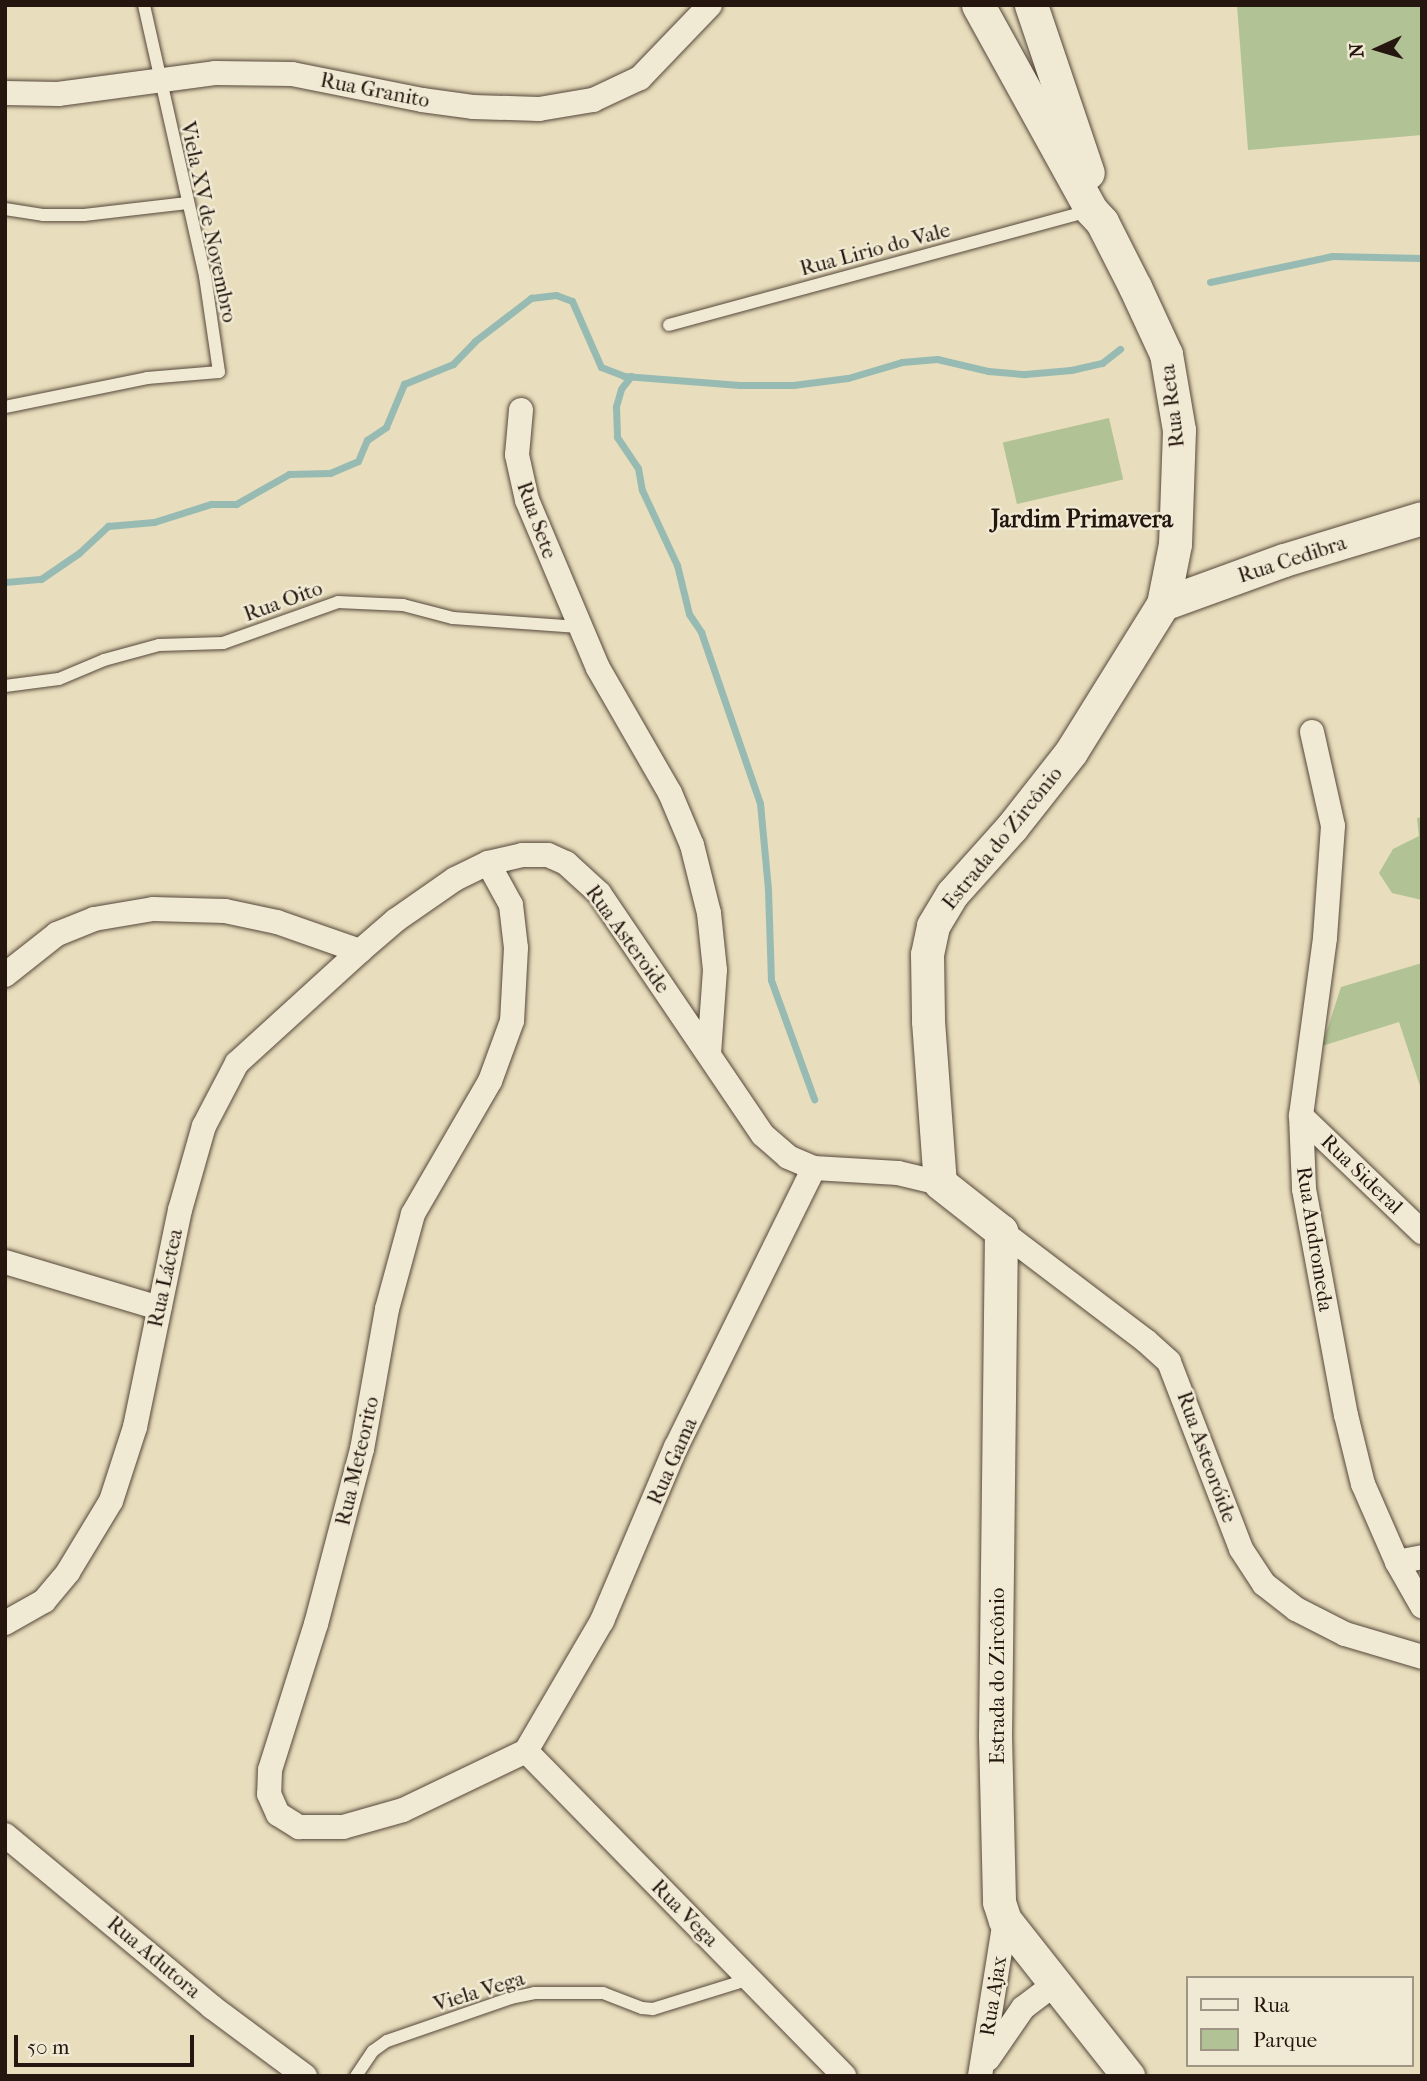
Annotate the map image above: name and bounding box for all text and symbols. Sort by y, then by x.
north arrow [1343,14,1413,84]
text: N [1346,43,1369,58]
street label: Rua Granito [318,67,432,113]
street label: Viela XV de Novembro [175,119,243,325]
street label: Rua Lirio do Vale [797,217,953,281]
street label: Rua Reta [1154,363,1190,449]
street label: Rua Sete [511,478,563,562]
district label: Jardim Primavera [991,506,1173,534]
street label: Rua Cedibra [1235,530,1349,588]
street label: Rua Oito [240,575,326,627]
street label: Estrada do Zircônio [937,761,1067,915]
street label: Rua Asteroide [580,880,676,998]
street label: Rua Sideral [1316,1129,1408,1219]
street label: Rua Andromeda [1291,1165,1339,1313]
street label: Rua Láctea [142,1226,188,1330]
street label: Rua Asteoróide [1172,1388,1242,1526]
street label: Rua Meteorito [330,1394,384,1528]
street label: Rua Gama [642,1414,702,1508]
street label: Estrada do Zircônio [984,1588,1010,1764]
street label: Rua Vega [646,1874,724,1952]
street label: Rua Adutora [102,1911,206,2003]
street label: Rua Ajax [974,1954,1012,2038]
street label: Viela Vega [430,1965,528,2017]
legend [1186,1976,1413,2067]
text: Rua [1253,1993,1290,2017]
scale bar [18,2022,198,2066]
text: Parque [1253,2028,1317,2052]
text: 50 m [27,2035,70,2059]

